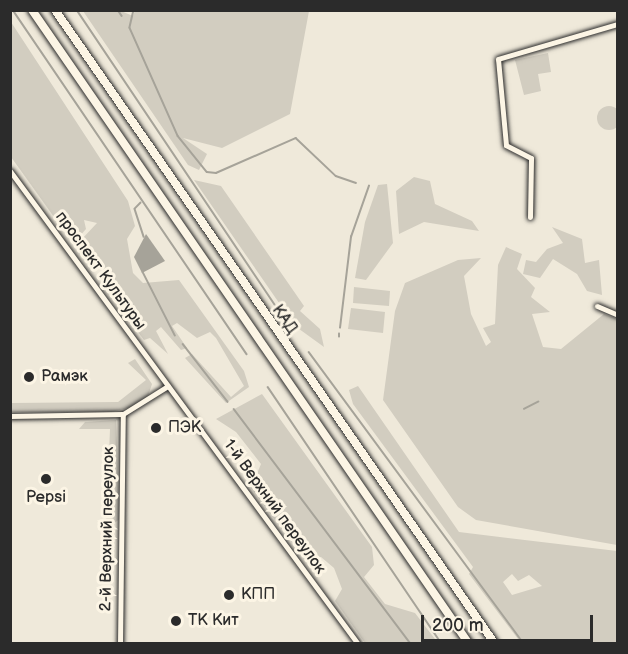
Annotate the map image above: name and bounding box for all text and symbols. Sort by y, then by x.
street label: проспект Культуры [51,208,149,334]
street label: КАД [267,302,301,338]
place label: Рамэк [41,367,88,387]
marker: Рамэк [22,370,36,384]
place label: ПЭК [168,418,201,438]
marker: ПЭК [149,421,163,435]
street label: 1-й Верхний переулок [219,436,329,578]
street label: 2-й Верхний переулок [97,446,119,612]
marker: Pepsi [39,472,53,486]
place label: Pepsi [26,488,66,508]
place label: КПП [241,585,275,605]
marker: КПП [222,588,236,602]
scale bar [424,603,596,641]
place label: ТК Кит [188,611,239,631]
marker: ТК Кит [169,614,183,628]
text: 200 m [432,615,484,636]

